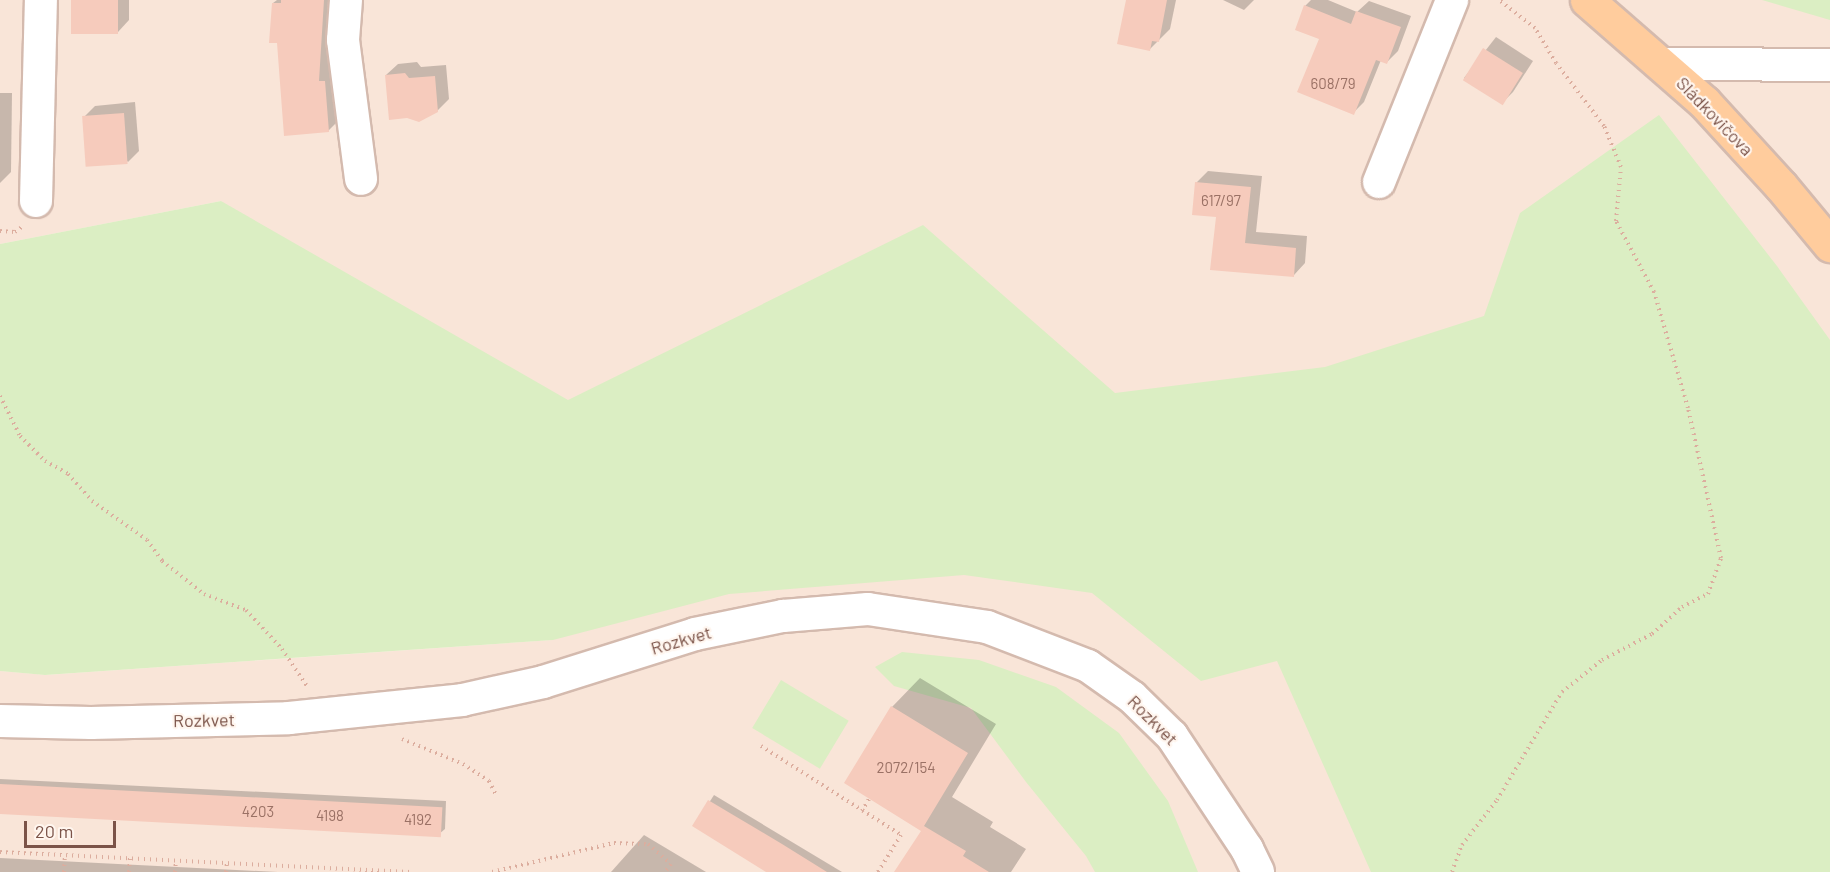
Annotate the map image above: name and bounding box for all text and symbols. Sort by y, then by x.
street label: Sládkovičova [1672,72,1758,160]
house number: 608/79 [1311,75,1355,93]
house number: 617/97 [1201,192,1241,210]
street label: Rozkvet [648,621,714,659]
street label: Rozkvet [1123,690,1183,750]
street label: Rozkvet [173,709,235,731]
house number: 2072/154 [877,759,935,777]
house number: 4203 [242,803,274,821]
house number: 4198 [316,807,344,825]
scale bar [27,809,118,847]
house number: 4192 [404,811,432,829]
text: 20 m [35,820,73,842]

